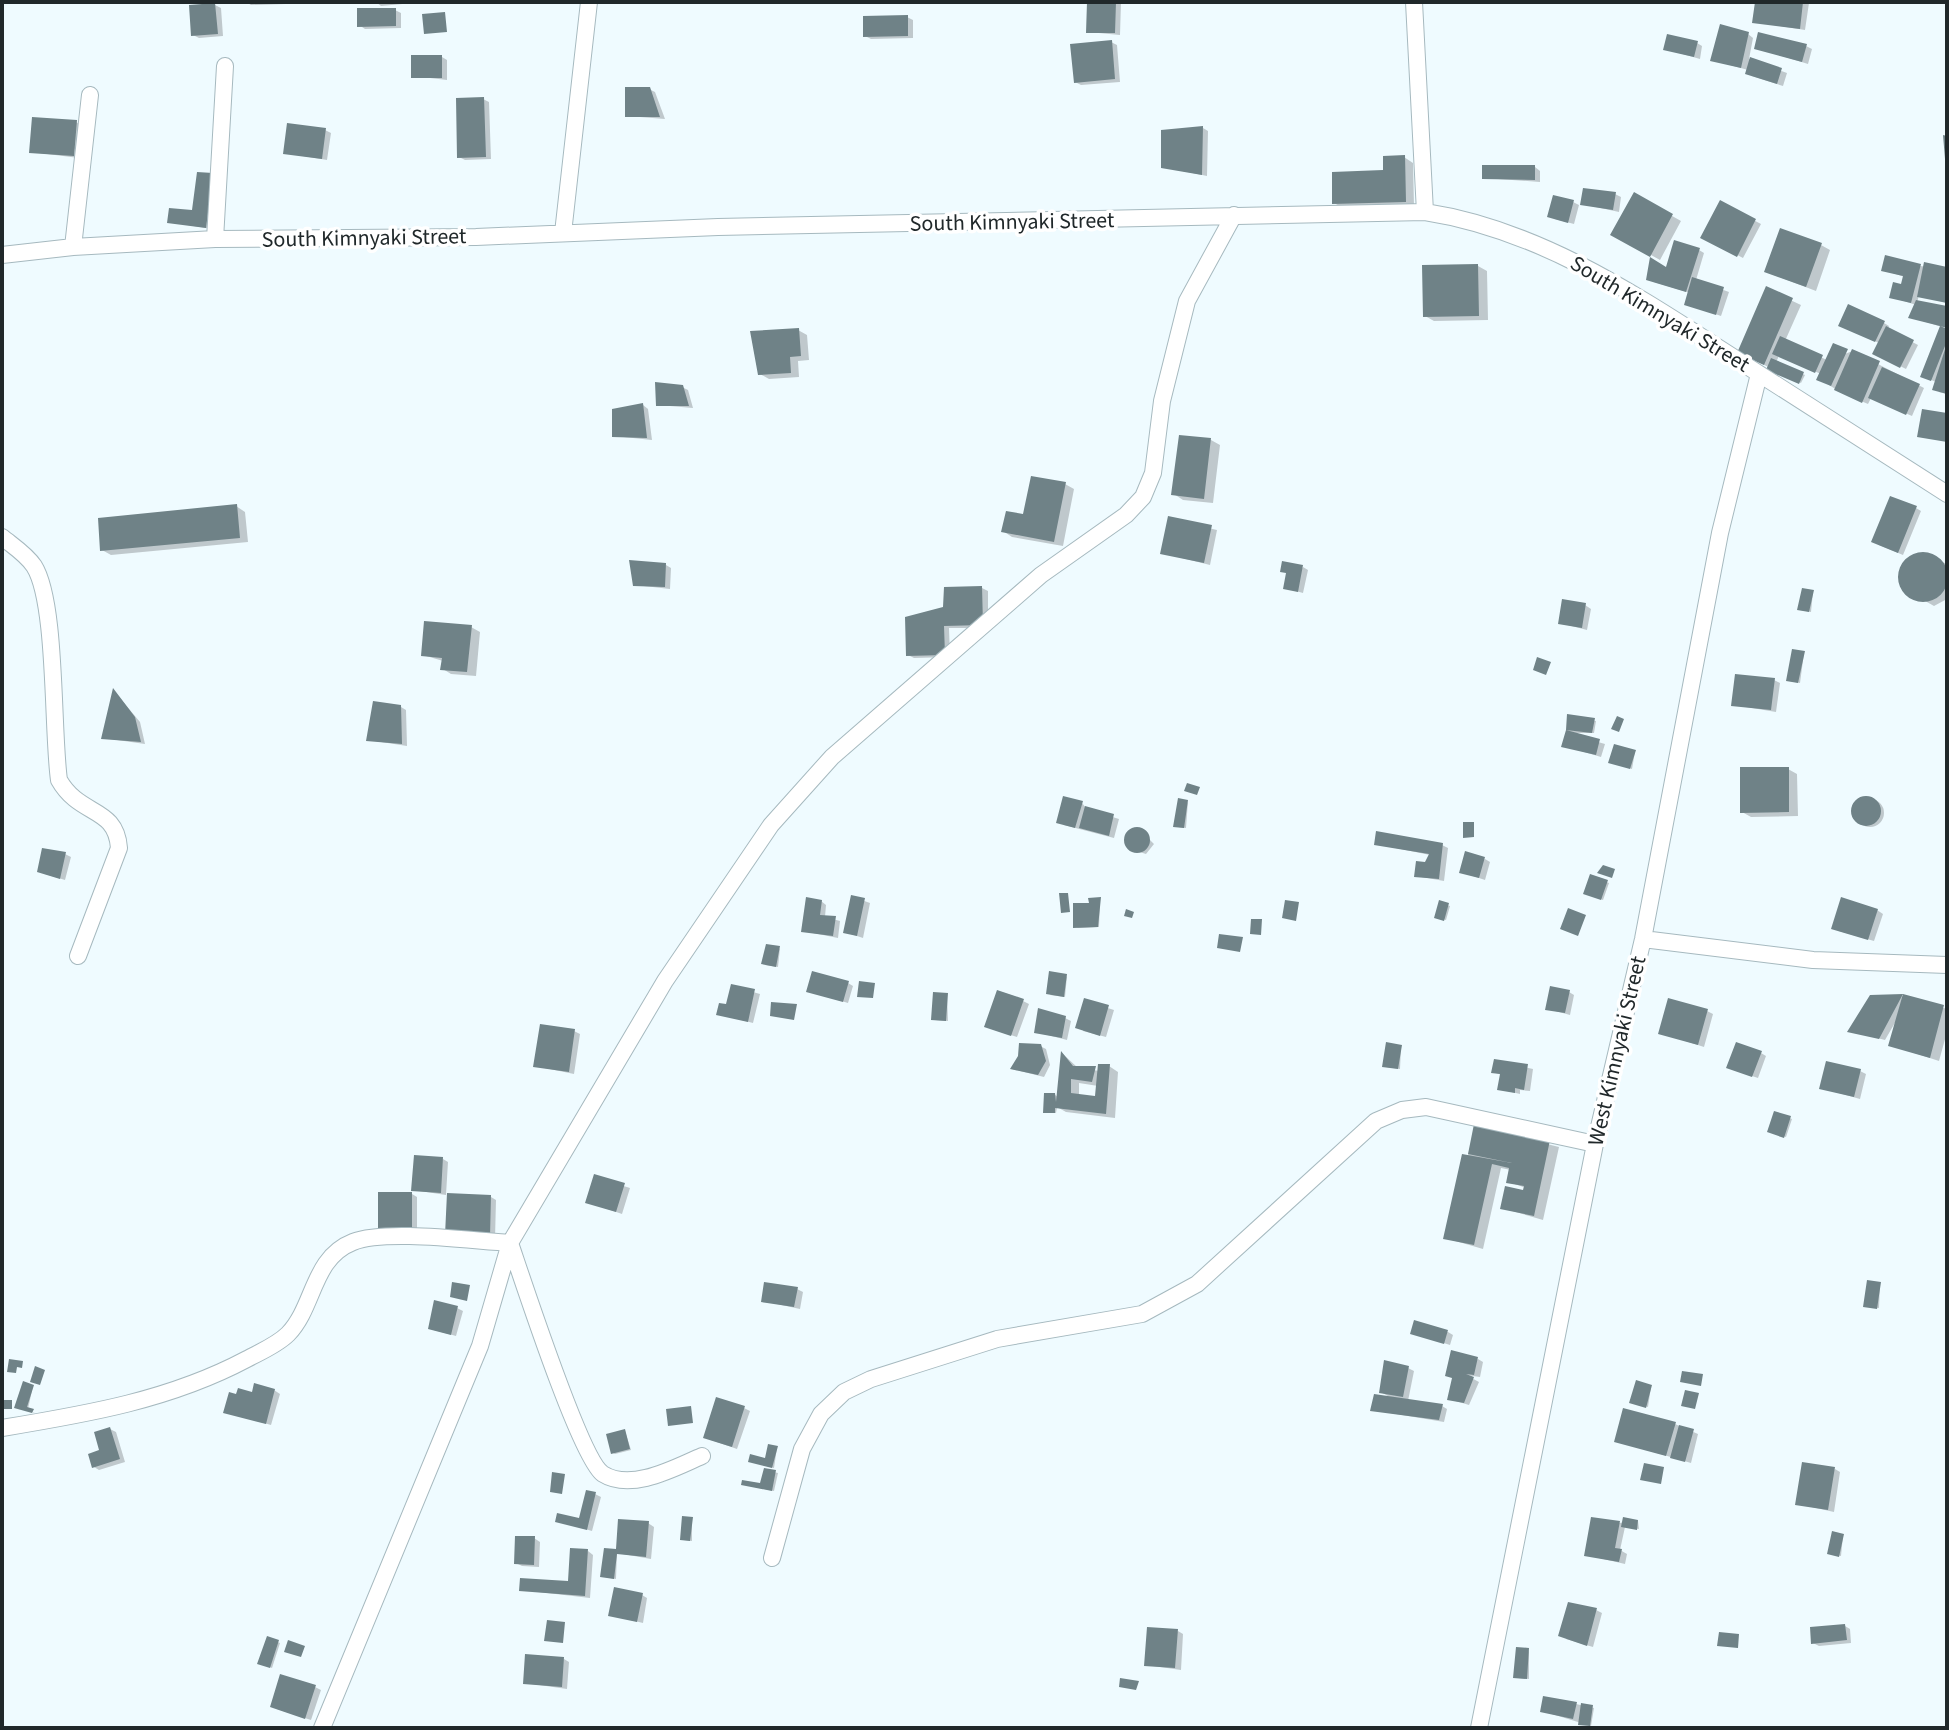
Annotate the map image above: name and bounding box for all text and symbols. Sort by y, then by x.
street label: South Kimnyaki Street [909,204,1115,240]
street label: South Kimnyaki Street [261,220,467,256]
street label: South Kimnyaki Street [1564,248,1756,381]
street label: West Kimnyaki Street [1580,952,1655,1149]

